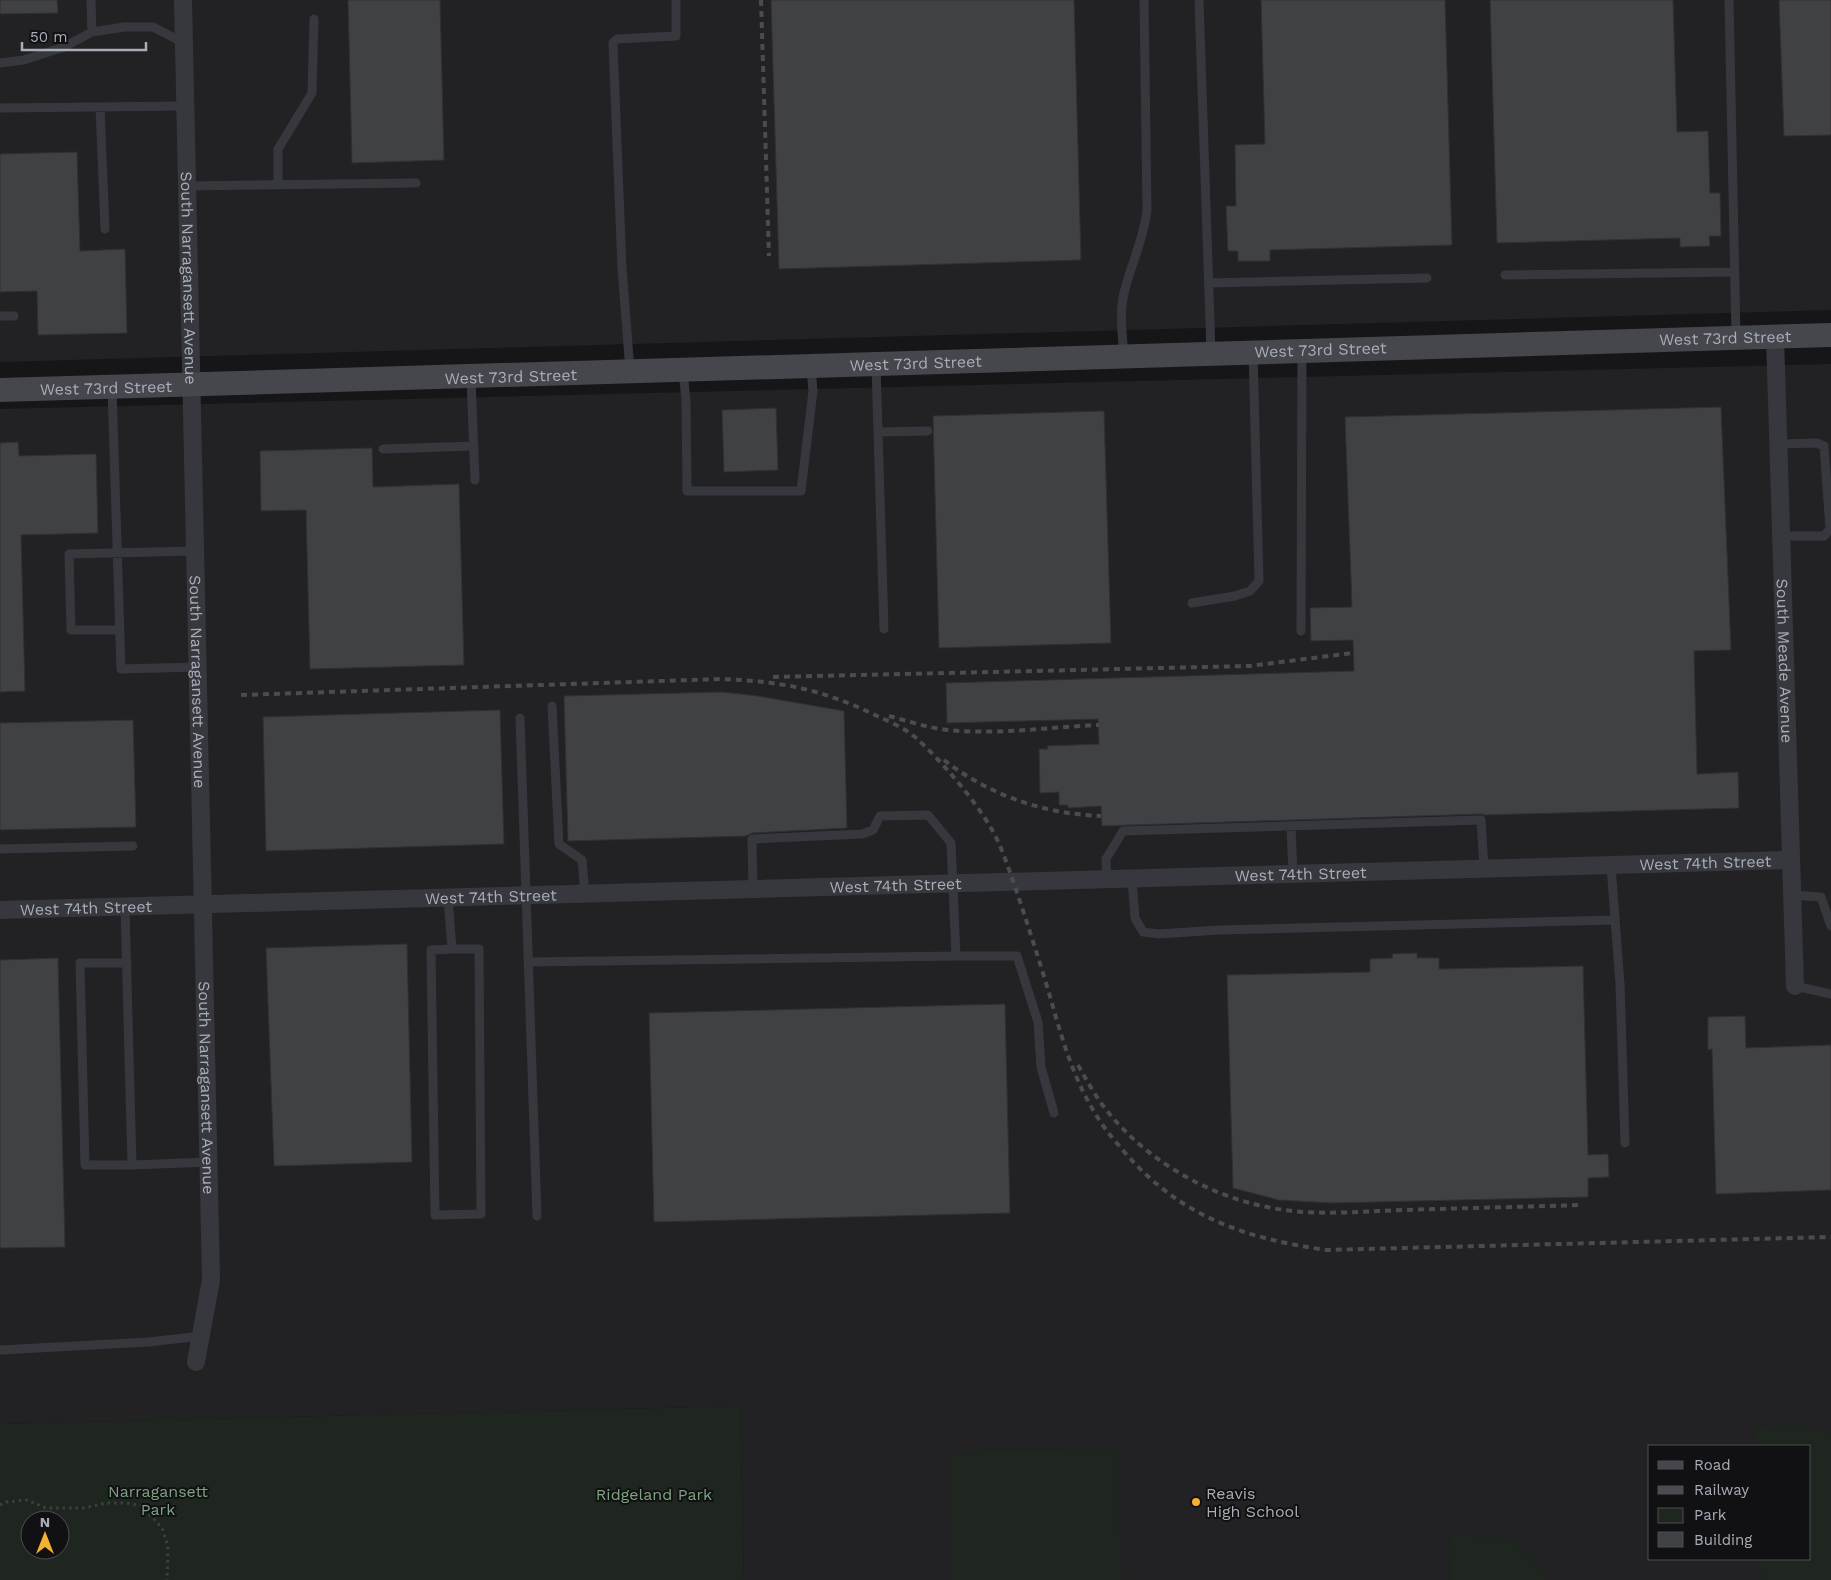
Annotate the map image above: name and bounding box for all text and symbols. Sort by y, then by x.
scale bar [22,20,146,52]
text: 50 m [30,28,67,46]
street label: South Narragansett Avenue [177,171,200,385]
street label: West 73rd Street [1659,327,1792,349]
street label: West 73rd Street [1254,338,1387,361]
street label: West 73rd Street [849,352,982,375]
street label: West 73rd Street [444,365,578,388]
street label: West 73rd Street [40,377,173,399]
street label: South Narragansett Avenue [186,575,209,789]
street label: South Meade Avenue [1772,578,1797,743]
street label: West 74th Street [1639,852,1772,874]
street label: West 74th Street [1234,863,1367,886]
street label: West 74th Street [829,874,962,897]
street label: West 74th Street [425,885,557,908]
street label: West 74th Street [20,897,153,919]
street label: South Narragansett Avenue [194,981,218,1195]
legend [1648,1445,1811,1560]
text: Road [1694,1456,1731,1474]
text: Railway [1694,1481,1749,1499]
park label: Narragansett Park [108,1482,208,1519]
place label: Reavis High School [1206,1484,1299,1521]
park label: Ridgeland Park [596,1485,712,1504]
marker: Reavis High School [1190,1496,1202,1508]
text: Park [1694,1506,1727,1524]
north arrow [20,1510,70,1560]
text: N [40,1514,50,1530]
text: Building [1694,1531,1752,1549]

